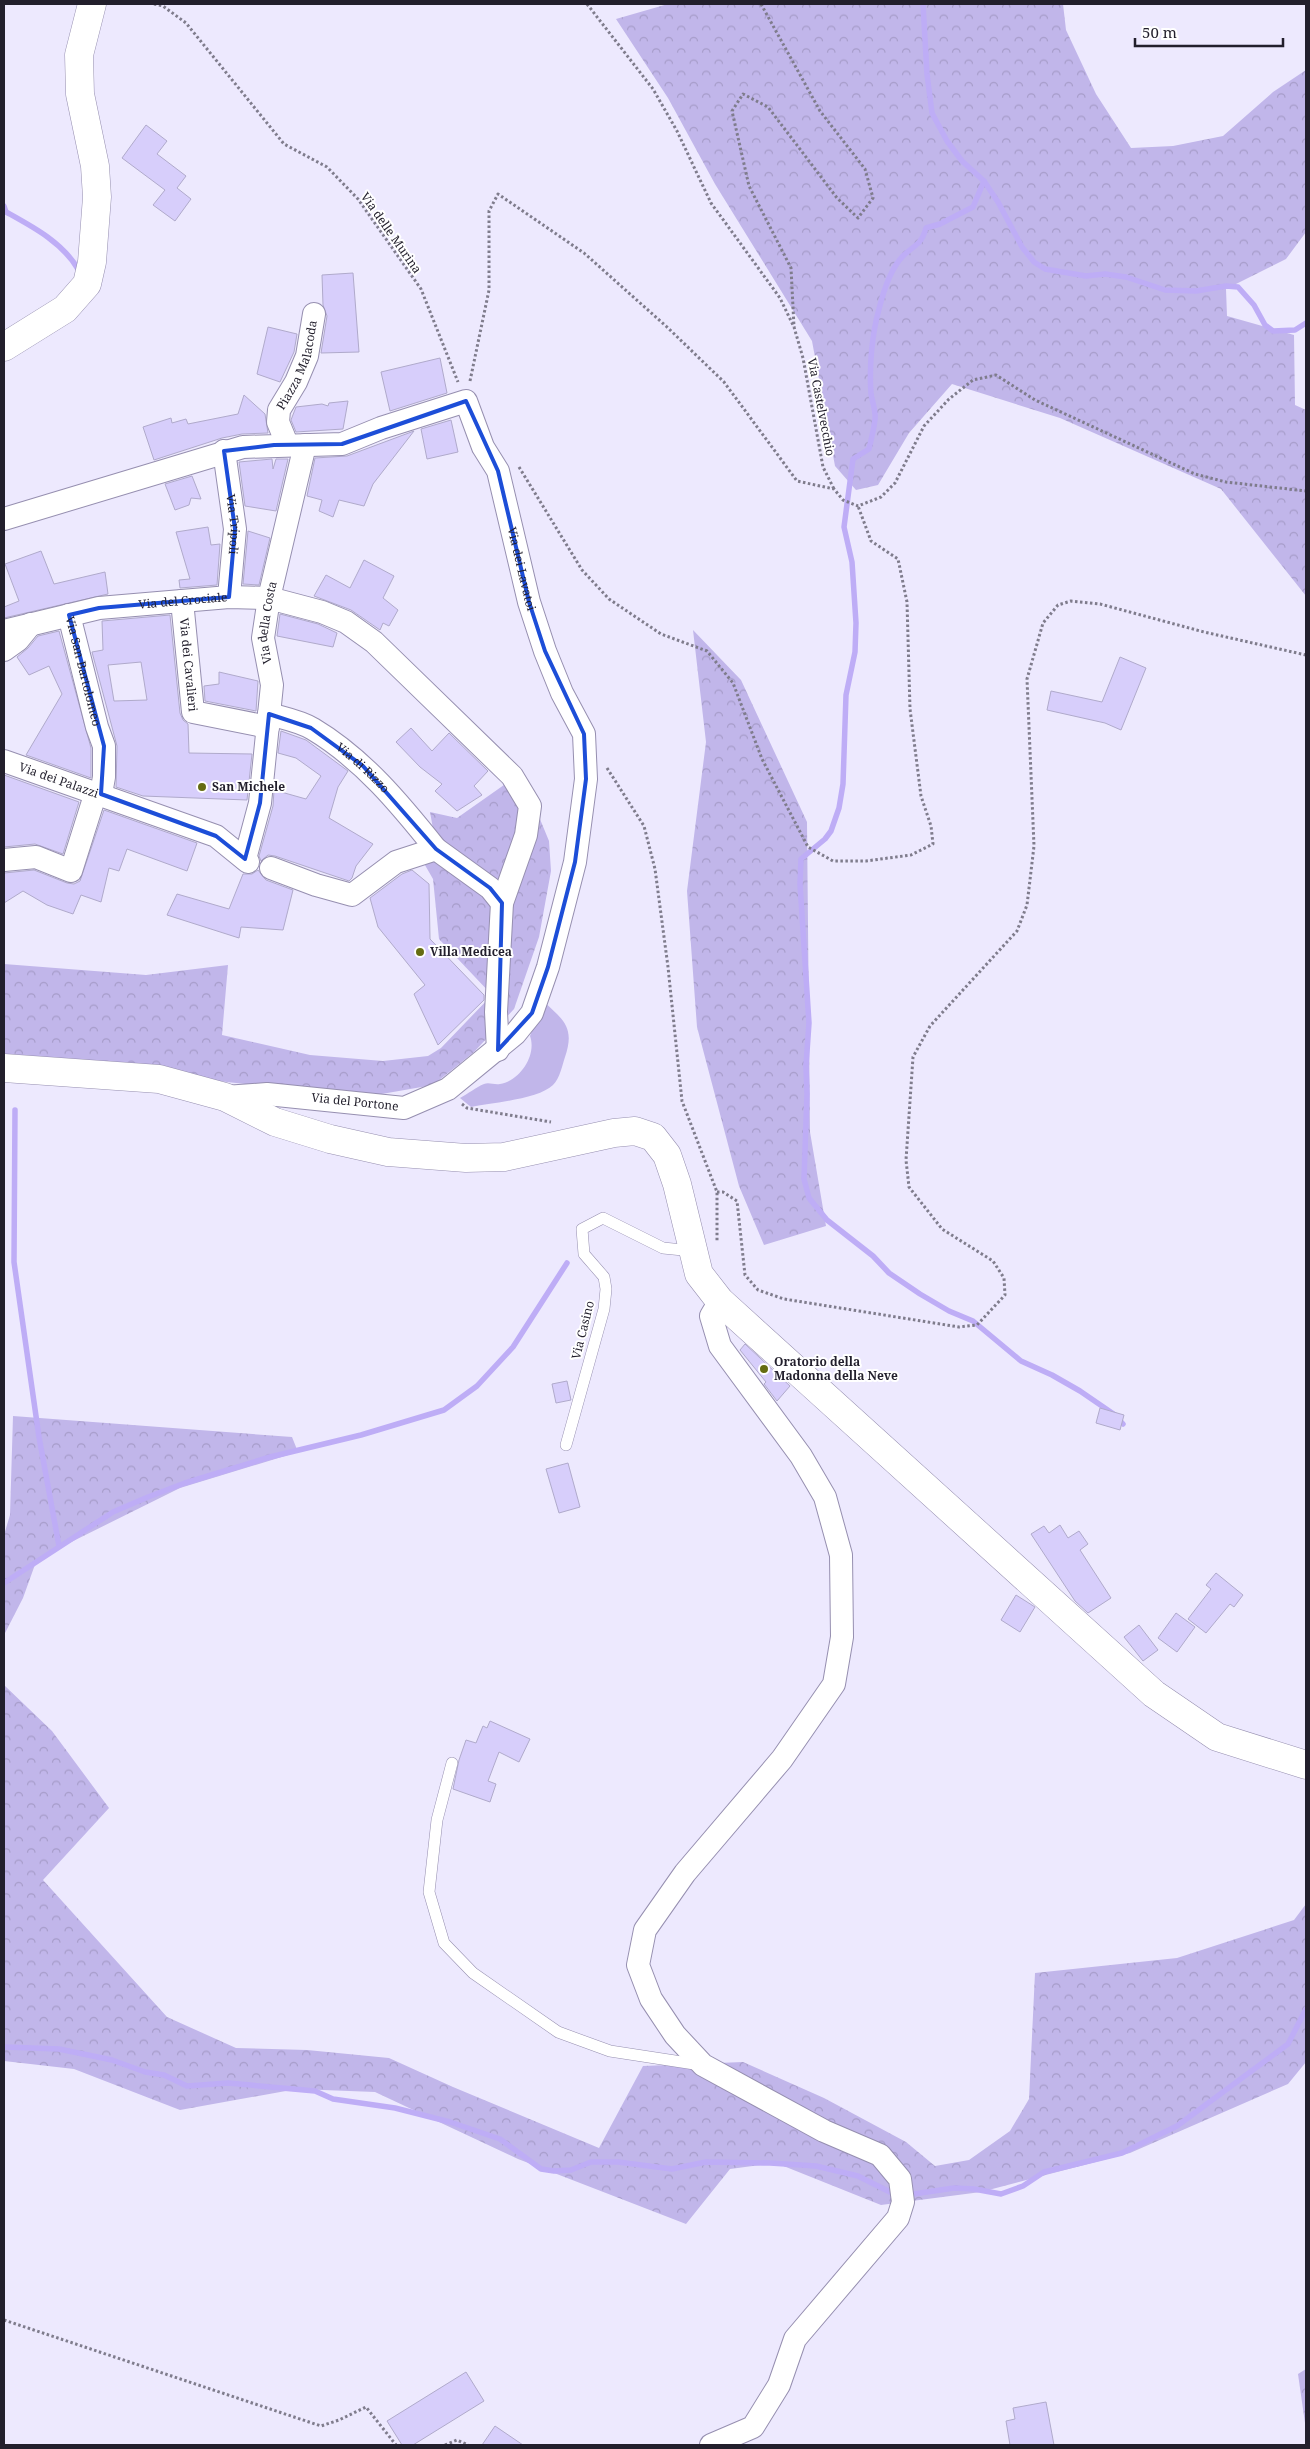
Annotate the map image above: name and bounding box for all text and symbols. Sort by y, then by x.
scale bar [1135,15,1282,47]
text: 50 m [1142,22,1177,42]
street label: Via delle Murina [357,189,426,277]
street label: Piazza Malacoda [272,319,321,413]
street label: Via Castelvecchio [804,357,839,457]
street label: Via Tripoli [222,493,244,555]
street label: Via dei Lavatoi [504,525,540,613]
street label: Via della Costa [253,579,281,666]
street label: Via del Crociale [138,588,228,613]
street label: Via San Bartolomeo [62,614,105,728]
street label: Via dei Cavalieri [176,617,202,712]
street label: Via di Rizzo [333,739,394,797]
street label: Via dei Palazzi [17,758,101,802]
place label: San Michele [212,778,285,795]
marker: San Michele [196,781,208,793]
place label: Villa Medicea [430,943,512,960]
marker: Villa Medicea [414,946,426,958]
street label: Via del Portone [311,1088,399,1115]
street label: Via Casino [567,1299,598,1361]
place label: Oratorio della Madonna della Neve [774,1353,898,1384]
marker: Oratorio della Madonna della Neve [758,1363,770,1375]

